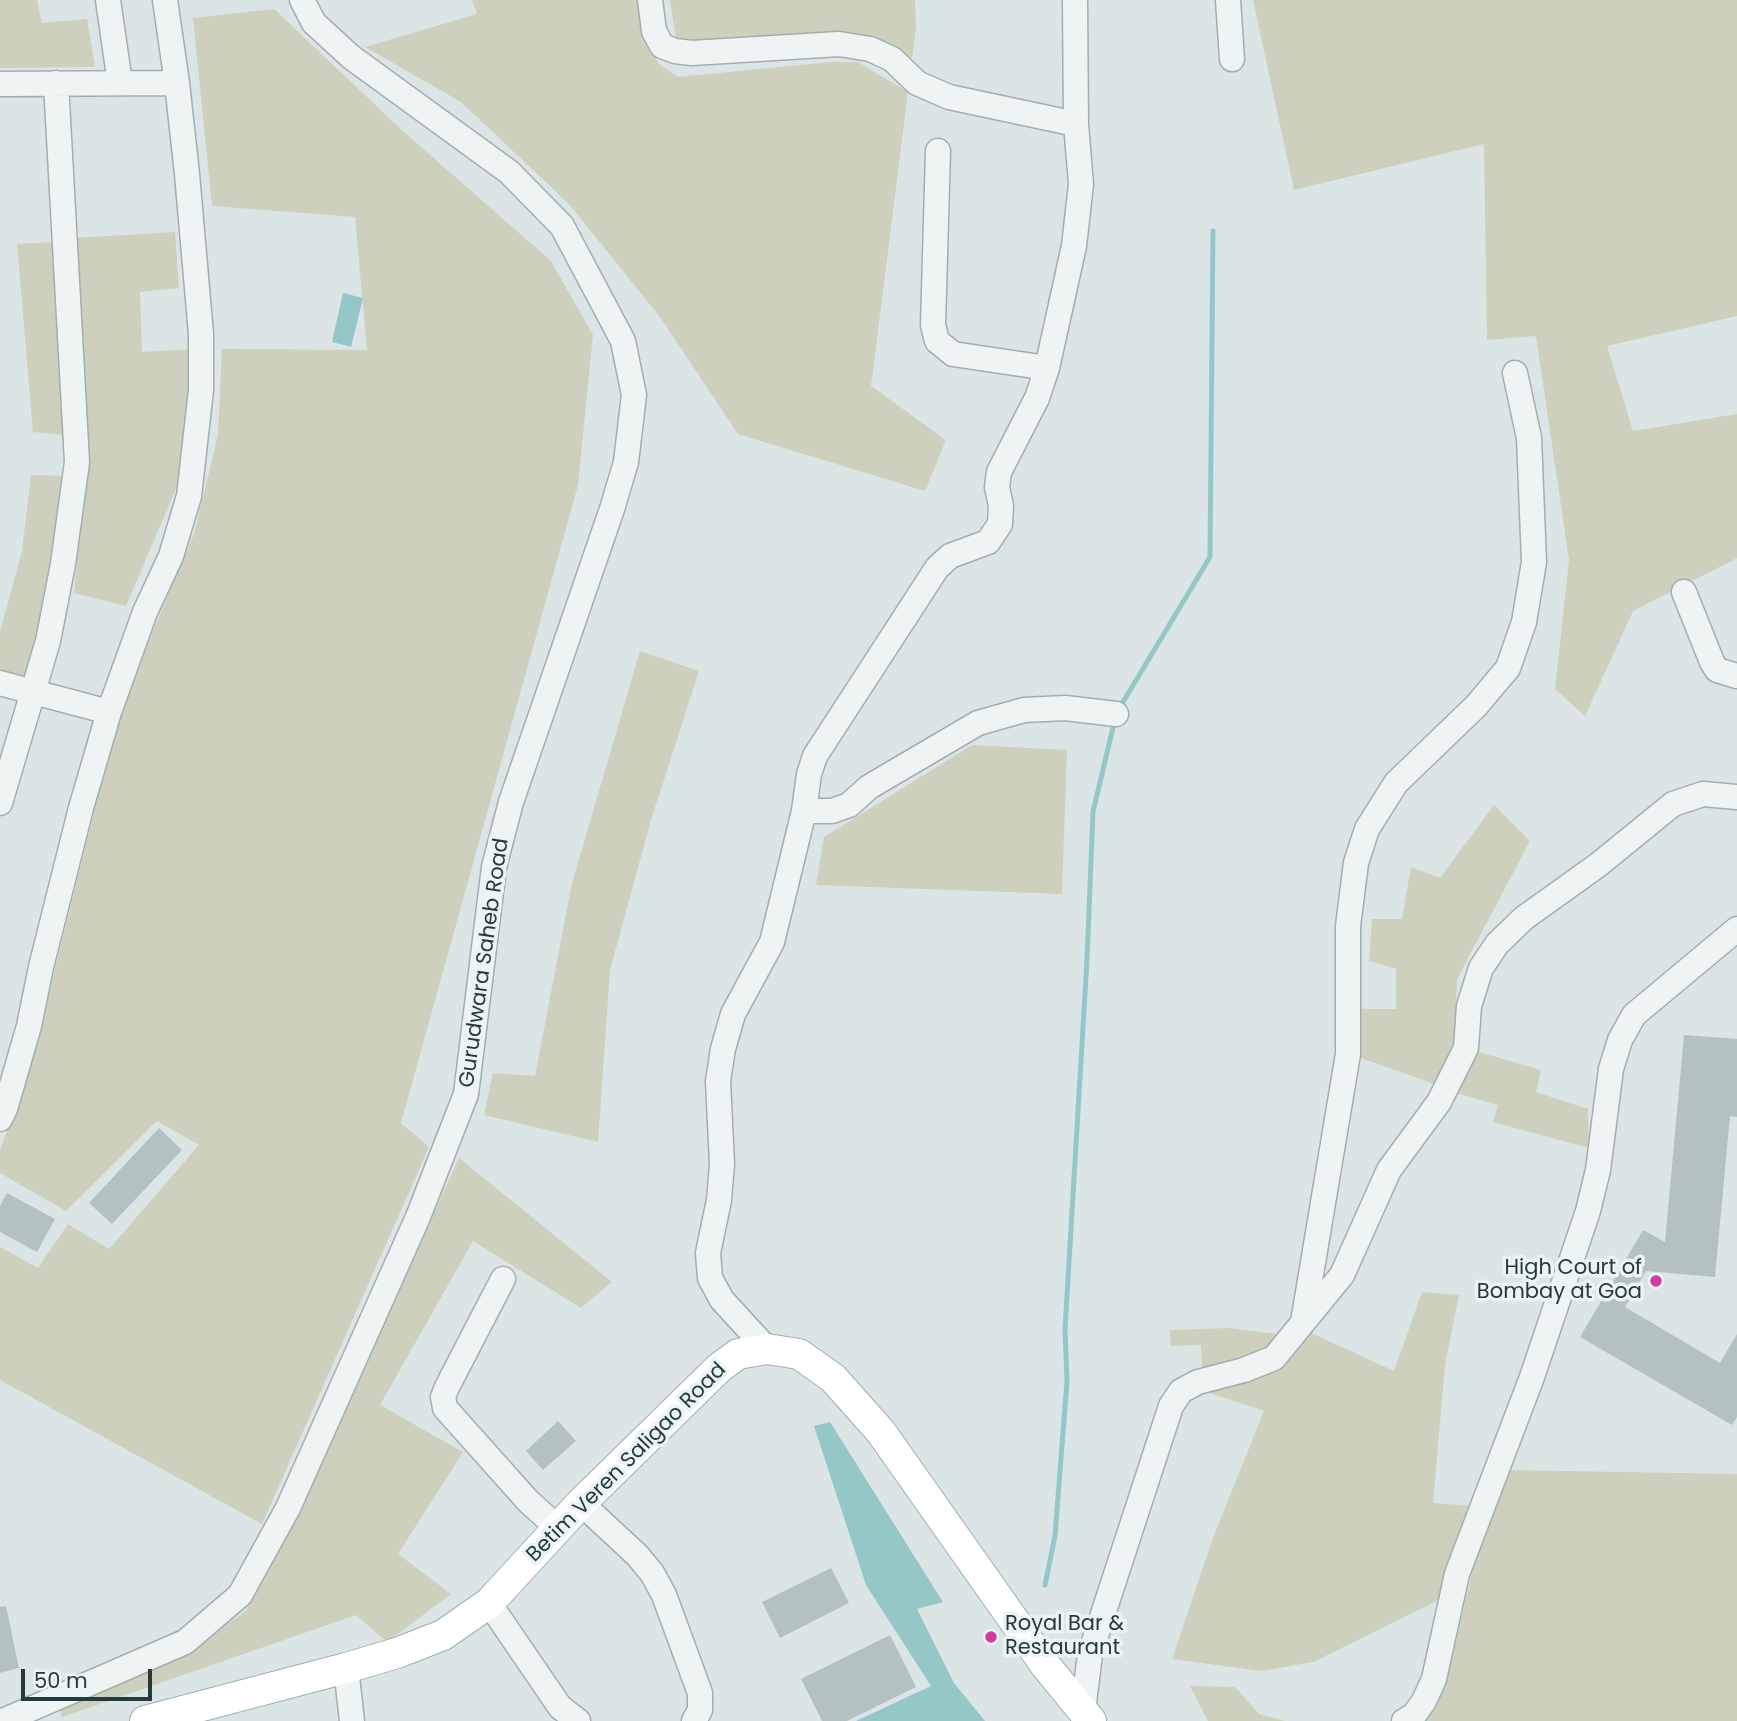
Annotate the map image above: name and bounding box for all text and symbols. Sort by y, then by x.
street label: Gurudwara Saheb Road [455,837,515,1089]
place label: High Court of Bombay at Goa [1477,1256,1642,1306]
marker: High Court of Bombay at Goa [1648,1273,1664,1289]
street label: Betim Veren Saligao Road [522,1358,732,1568]
place label: Royal Bar & Restaurant [1005,1612,1124,1662]
marker: Royal Bar & Restaurant [983,1629,999,1645]
scale bar [24,1654,156,1698]
text: 50 m [34,1666,88,1695]

